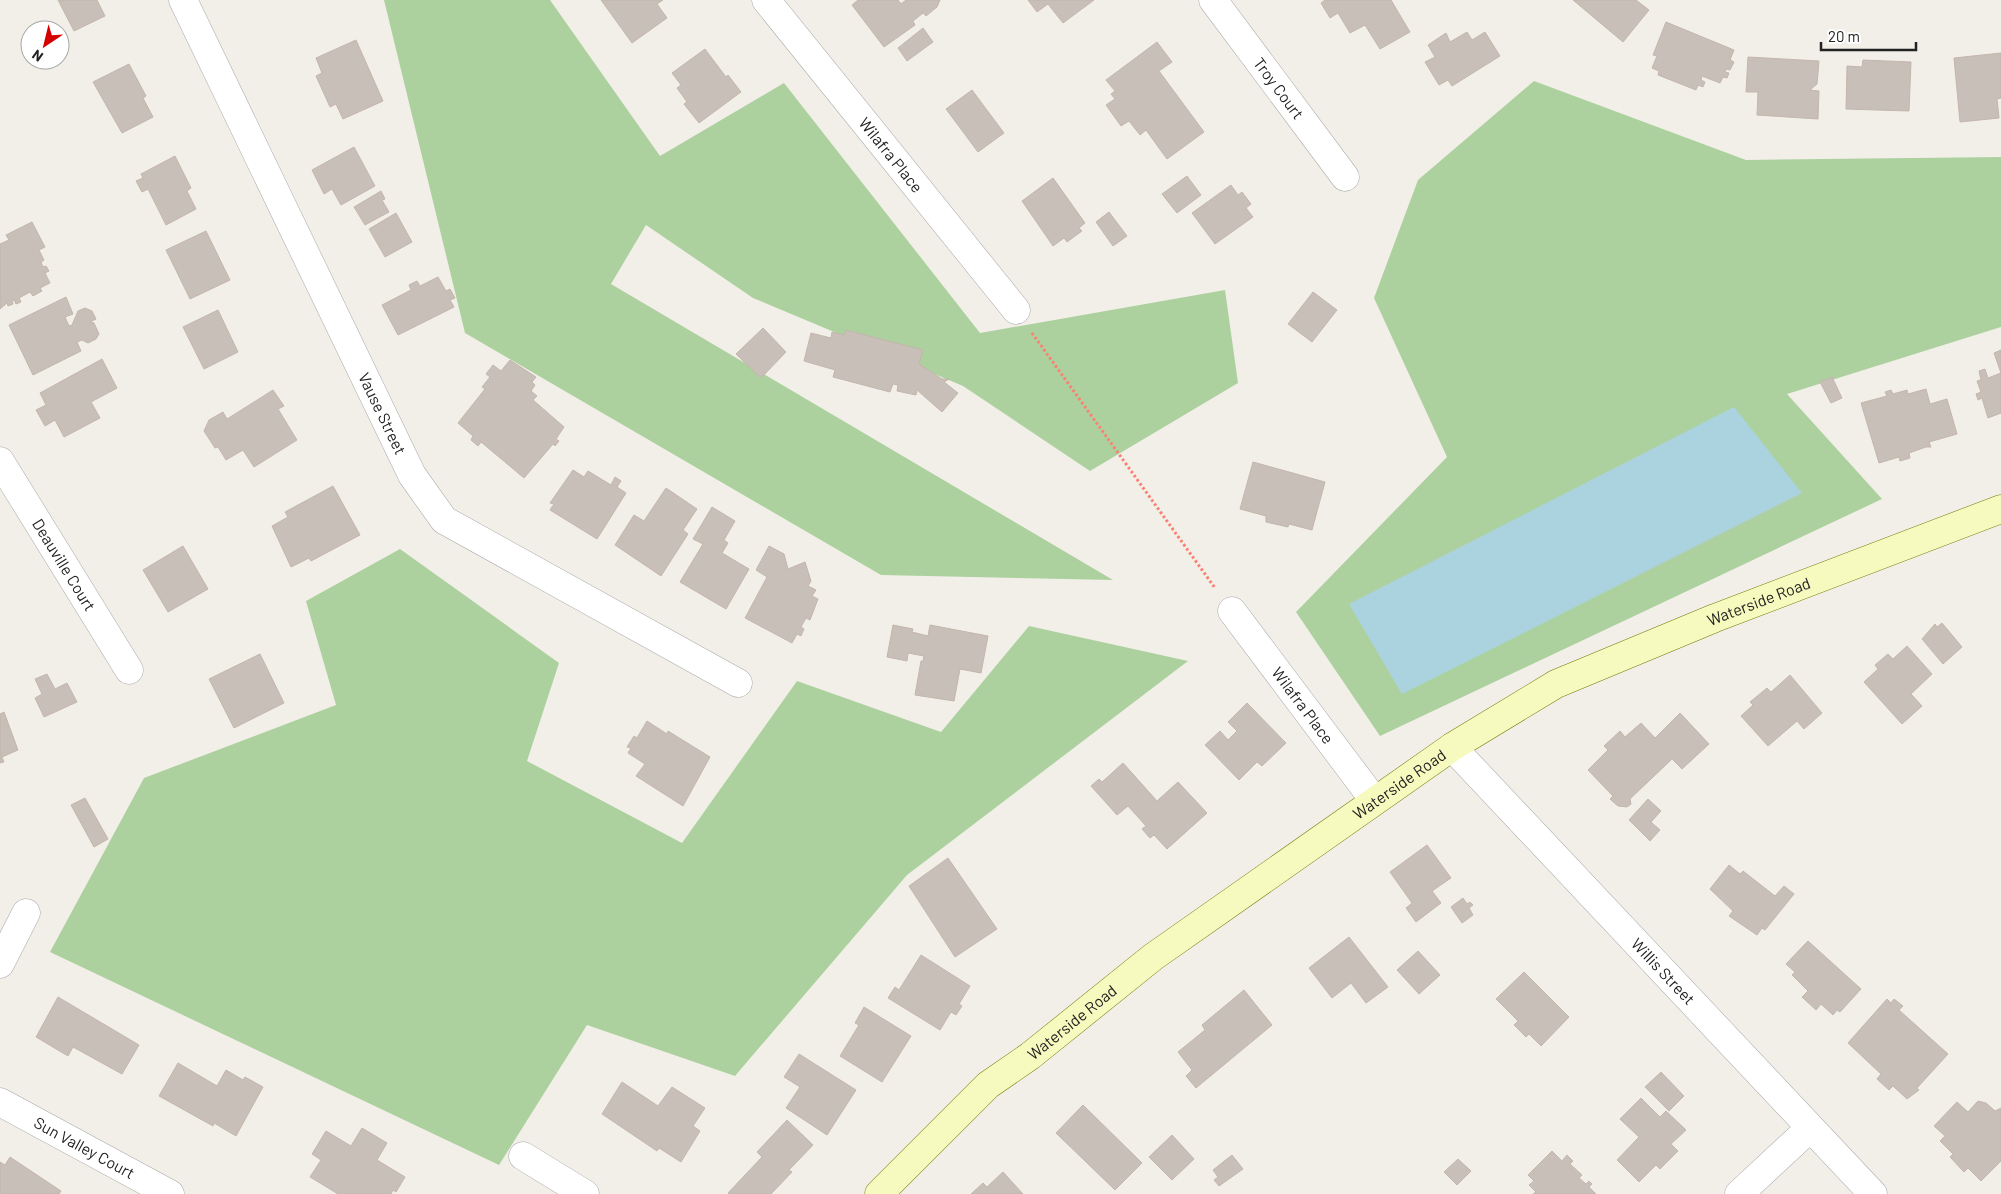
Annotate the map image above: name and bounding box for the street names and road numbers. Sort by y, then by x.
street label: Troy Court [1250,53,1308,122]
street label: Wilafra Place [855,113,927,196]
street label: Vause Street [355,369,411,457]
street label: Deauville Court [29,515,100,614]
street label: Waterside Road [1704,573,1813,629]
street label: Wilafra Place [1268,663,1338,747]
street label: Waterside Road [1349,745,1449,823]
street label: Willis Street [1628,934,1699,1008]
street label: Waterside Road [1023,980,1120,1063]
street label: Sun Valley Court [31,1112,138,1182]

